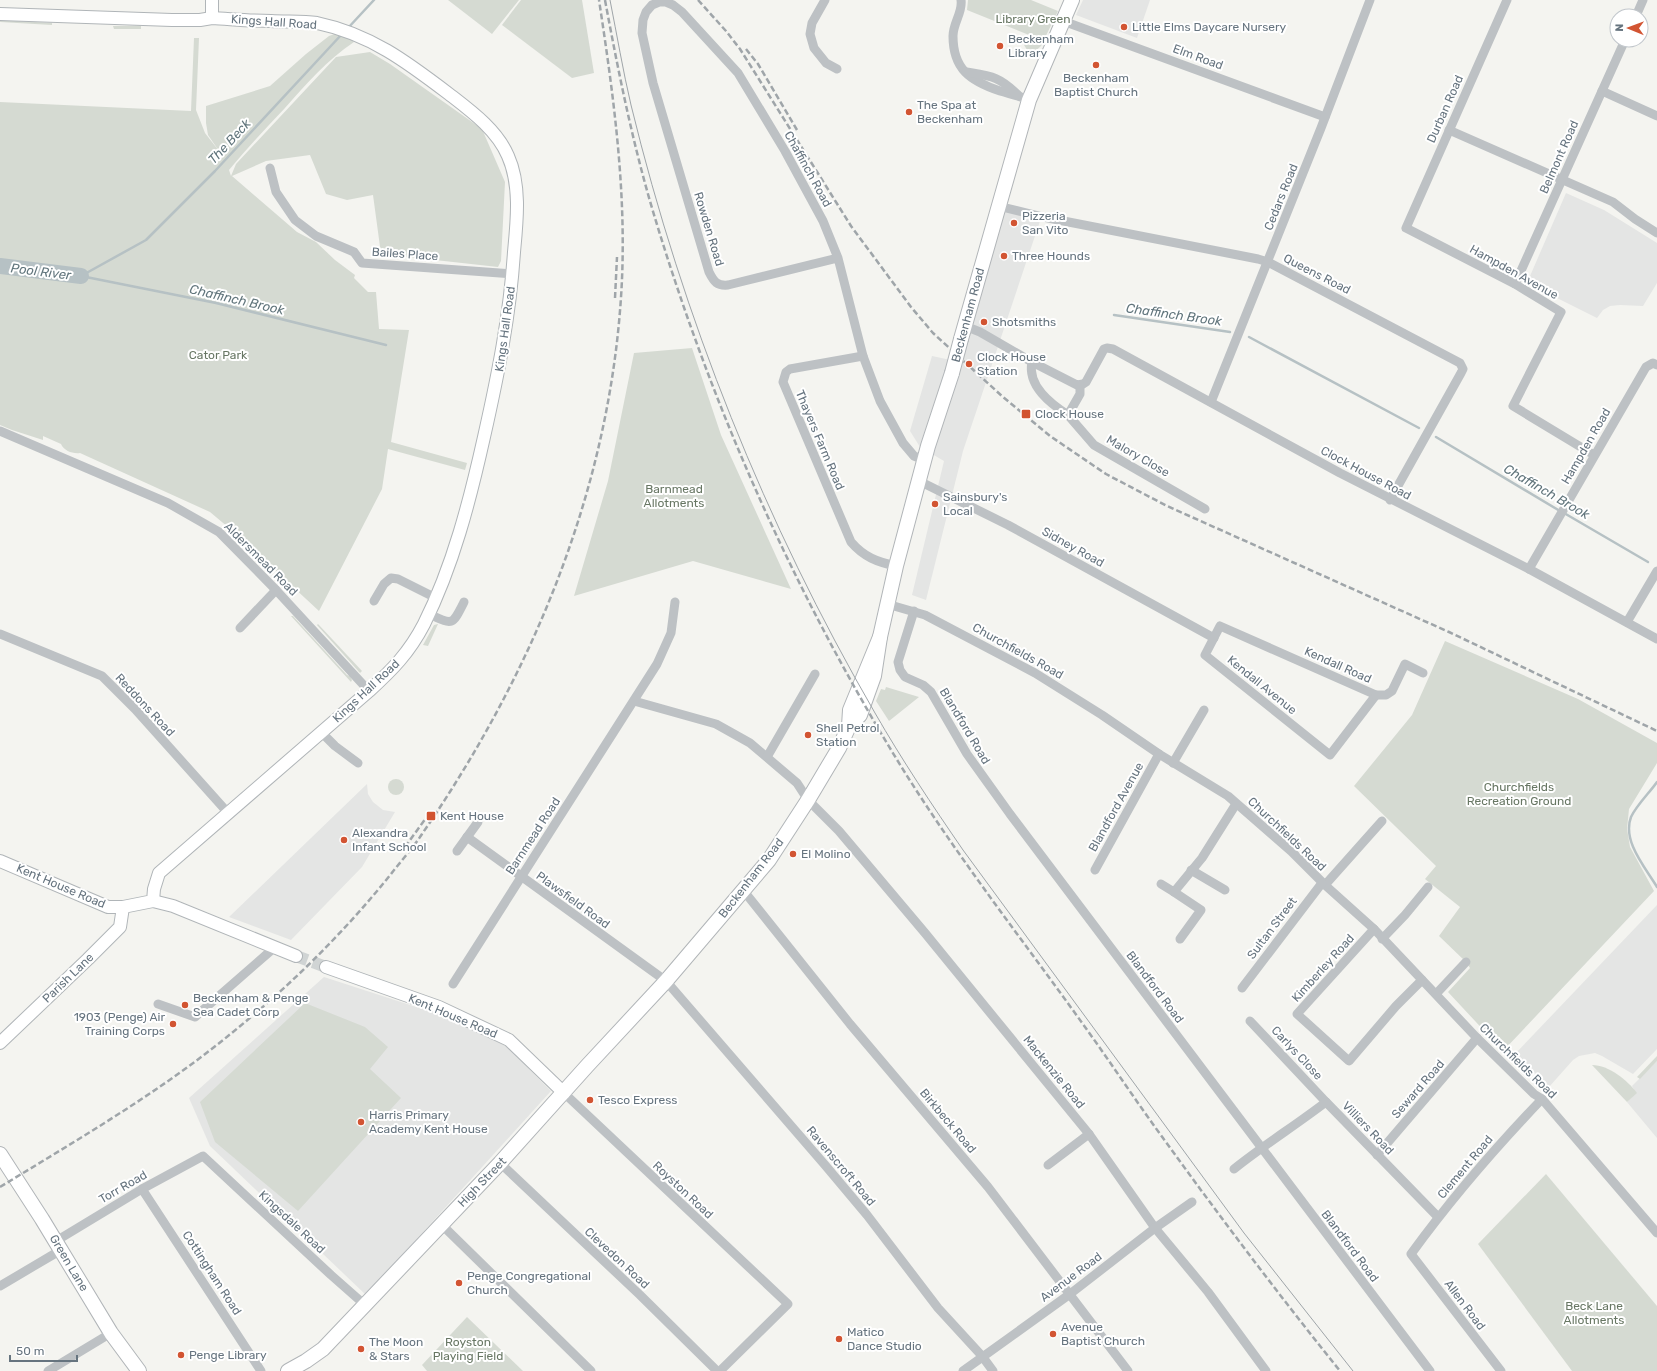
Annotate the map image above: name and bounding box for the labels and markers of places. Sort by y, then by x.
place label: Little Elms Daycare Nursery [1132,20,1287,34]
marker: Little Elms Daycare Nursery [1119,22,1129,32]
place label: Beckenham Library [1008,32,1074,60]
marker: Beckenham Library [995,41,1005,51]
marker: Beckenham Baptist Church [1091,60,1101,70]
place label: Beckenham Baptist Church [1054,71,1138,99]
place label: The Spa at Beckenham [917,98,983,126]
marker: The Spa at Beckenham [904,107,914,117]
place label: Pizzeria San Vito [1022,209,1068,237]
marker: Pizzeria San Vito [1009,218,1019,228]
place label: Three Hounds [1012,249,1090,263]
marker: Three Hounds [999,251,1009,261]
place label: Shotsmiths [992,315,1056,329]
marker: Shotsmiths [979,317,989,327]
place label: Clock House Station [977,350,1046,378]
marker: Clock House Station [964,359,974,369]
place label: Clock House [1035,407,1104,421]
marker: Clock House [1020,408,1032,420]
place label: Sainsbury's Local [943,490,1007,518]
marker: Sainsbury's Local [930,499,940,509]
place label: Shell Petrol Station [816,721,880,749]
marker: Shell Petrol Station [803,730,813,740]
place label: Kent House [440,809,504,823]
marker: Kent House [425,810,437,822]
place label: Alexandra Infant School [352,826,427,854]
marker: Alexandra Infant School [339,835,349,845]
place label: El Molino [801,847,851,861]
marker: El Molino [788,849,798,859]
place label: Beckenham & Penge Sea Cadet Corp [193,991,309,1019]
marker: Beckenham & Penge Sea Cadet Corp [180,1000,190,1010]
place label: 1903 (Penge) Air Training Corps [74,1010,165,1038]
marker: 1903 (Penge) Air Training Corps [168,1019,178,1029]
place label: Tesco Express [598,1093,677,1107]
marker: Tesco Express [585,1095,595,1105]
place label: Harris Primary Academy Kent House [369,1108,488,1136]
marker: Harris Primary Academy Kent House [356,1117,366,1127]
place label: Penge Congregational Church [467,1269,591,1297]
marker: Penge Congregational Church [454,1278,464,1288]
place label: Avenue Baptist Church [1061,1320,1145,1348]
place label: Matico Dance Studio [847,1325,922,1353]
marker: Avenue Baptist Church [1048,1329,1058,1339]
marker: Matico Dance Studio [834,1334,844,1344]
place label: The Moon & Stars [369,1335,423,1363]
marker: The Moon & Stars [356,1344,366,1354]
place label: Penge Library [189,1348,267,1362]
marker: Penge Library [176,1350,186,1360]

